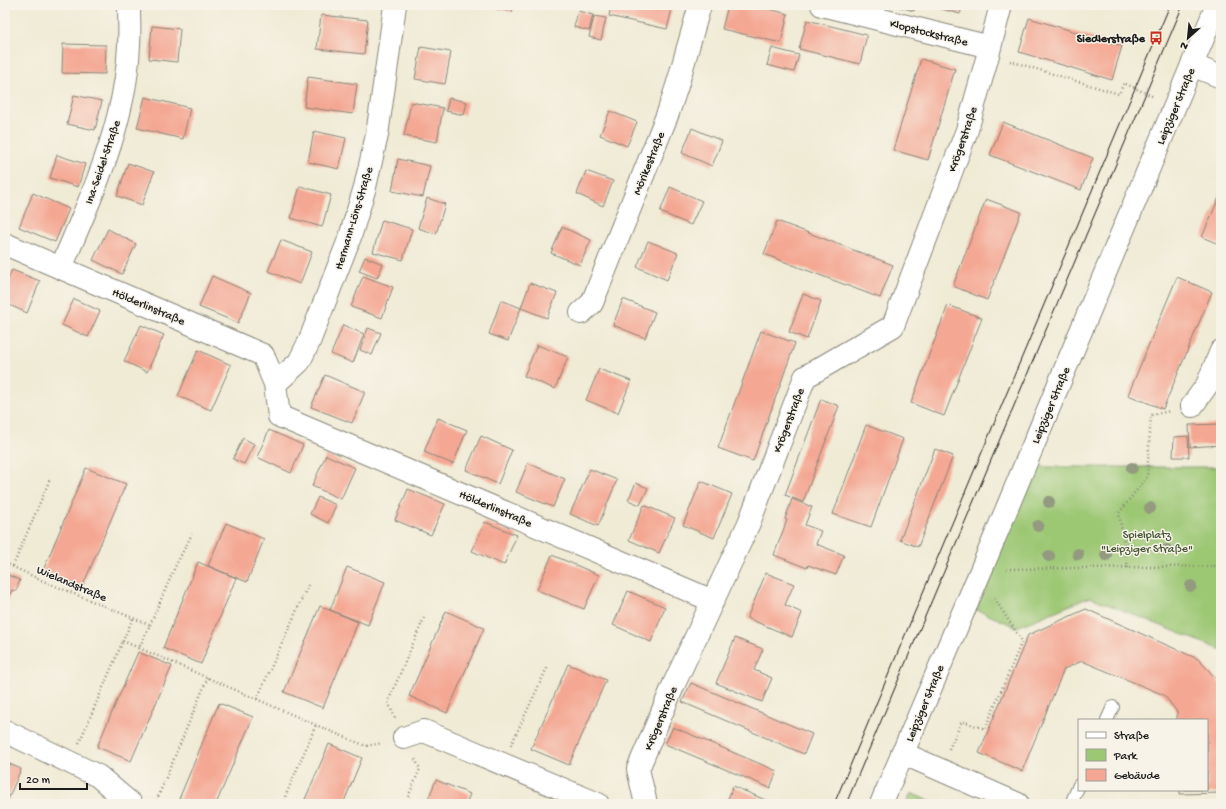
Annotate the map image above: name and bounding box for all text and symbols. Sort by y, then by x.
street label: Klopstockstraße [888,17,970,51]
north arrow [1168,18,1208,58]
bus stop icon: Siedlerstraße [1148,30,1164,46]
place label: Siedlerstraße [1077,33,1146,47]
text: N [1178,38,1190,52]
street label: Leipziger Straße [1154,66,1200,147]
street label: Krögerstraße [946,104,982,174]
street label: Ina-Seidel-Straße [83,118,125,206]
street label: Mörikestraße [631,129,669,197]
street label: Hermann-Löns-Straße [333,165,377,272]
street label: Hölderlinstraße [110,286,188,330]
street label: Leipziger Straße [1029,365,1075,446]
street label: Krögerstraße [771,386,809,455]
street label: Hölderlinstraße [457,488,535,532]
park label: Spielplatz "Leipziger Straße" [1101,529,1193,557]
street label: Wielandstraße [34,564,109,606]
street label: Leipziger Straße [903,663,949,744]
street label: Krögerstraße [642,684,682,753]
legend [1078,719,1208,791]
text: Straße [1114,730,1150,744]
text: Park [1113,750,1139,764]
scale bar [20,765,87,791]
text: Gebäude [1114,770,1160,784]
text: 20 m [26,774,51,788]

